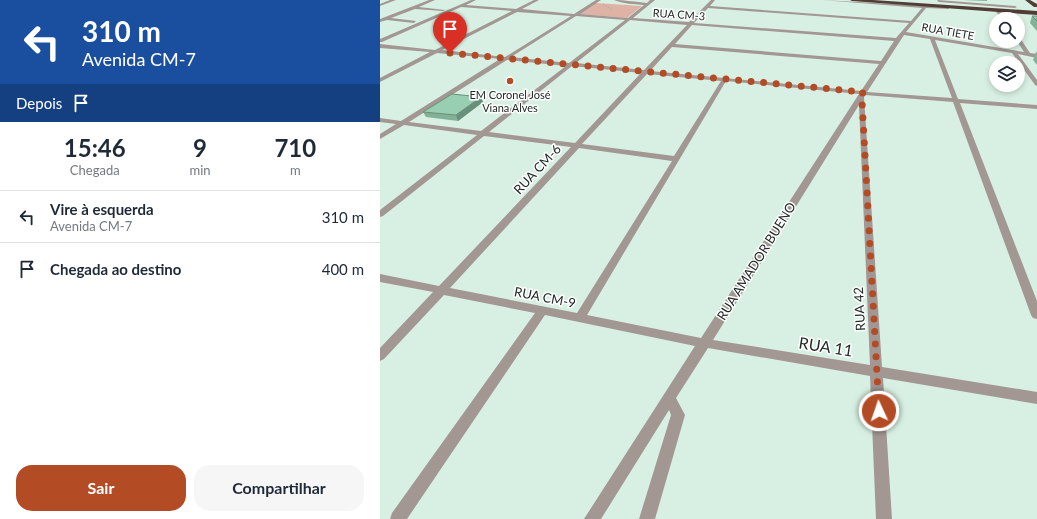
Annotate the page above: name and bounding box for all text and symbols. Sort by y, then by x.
street label: RUA CM-3 [652,6,706,22]
pin [433,12,467,53]
map controls [989,12,1025,92]
button: search [989,12,1025,48]
text: 310 m [82,14,161,48]
icon: left [16,16,68,68]
icon: arrive [439,18,461,40]
street label: RUA TIETE [921,20,975,42]
text: Avenida CM-7 [82,48,196,70]
button: layers [989,56,1025,92]
marker: EM Coronel José Viana Alves [505,76,515,86]
place label: EM Coronel José Viana Alves [469,88,551,114]
icon: arrive [70,92,92,114]
text: Depois [16,94,62,112]
text: 15:46 [64,133,126,162]
text: 9 [193,133,207,162]
text: 710 [274,133,316,162]
street label: RUA CM-6 [510,141,564,197]
text: Chegada [70,162,120,178]
text: min [190,162,211,178]
text: m [290,162,301,178]
street label: RUA AMADOR BUENO [713,199,799,323]
text: Vire à esquerda [50,200,154,218]
icon: left [16,206,38,228]
text: 310 m [322,208,364,226]
text: Avenida CM-7 [50,218,132,234]
icon: arrive [16,258,38,280]
text: Chegada ao destino [50,260,181,278]
text: 400 m [322,260,364,278]
street label: RUA CM-9 [513,283,577,311]
street label: RUA 42 [850,287,868,331]
street label: RUA 11 [798,332,854,360]
position arrow [858,390,900,432]
button: Sair [16,465,186,511]
button: Compartilhar [194,465,364,511]

